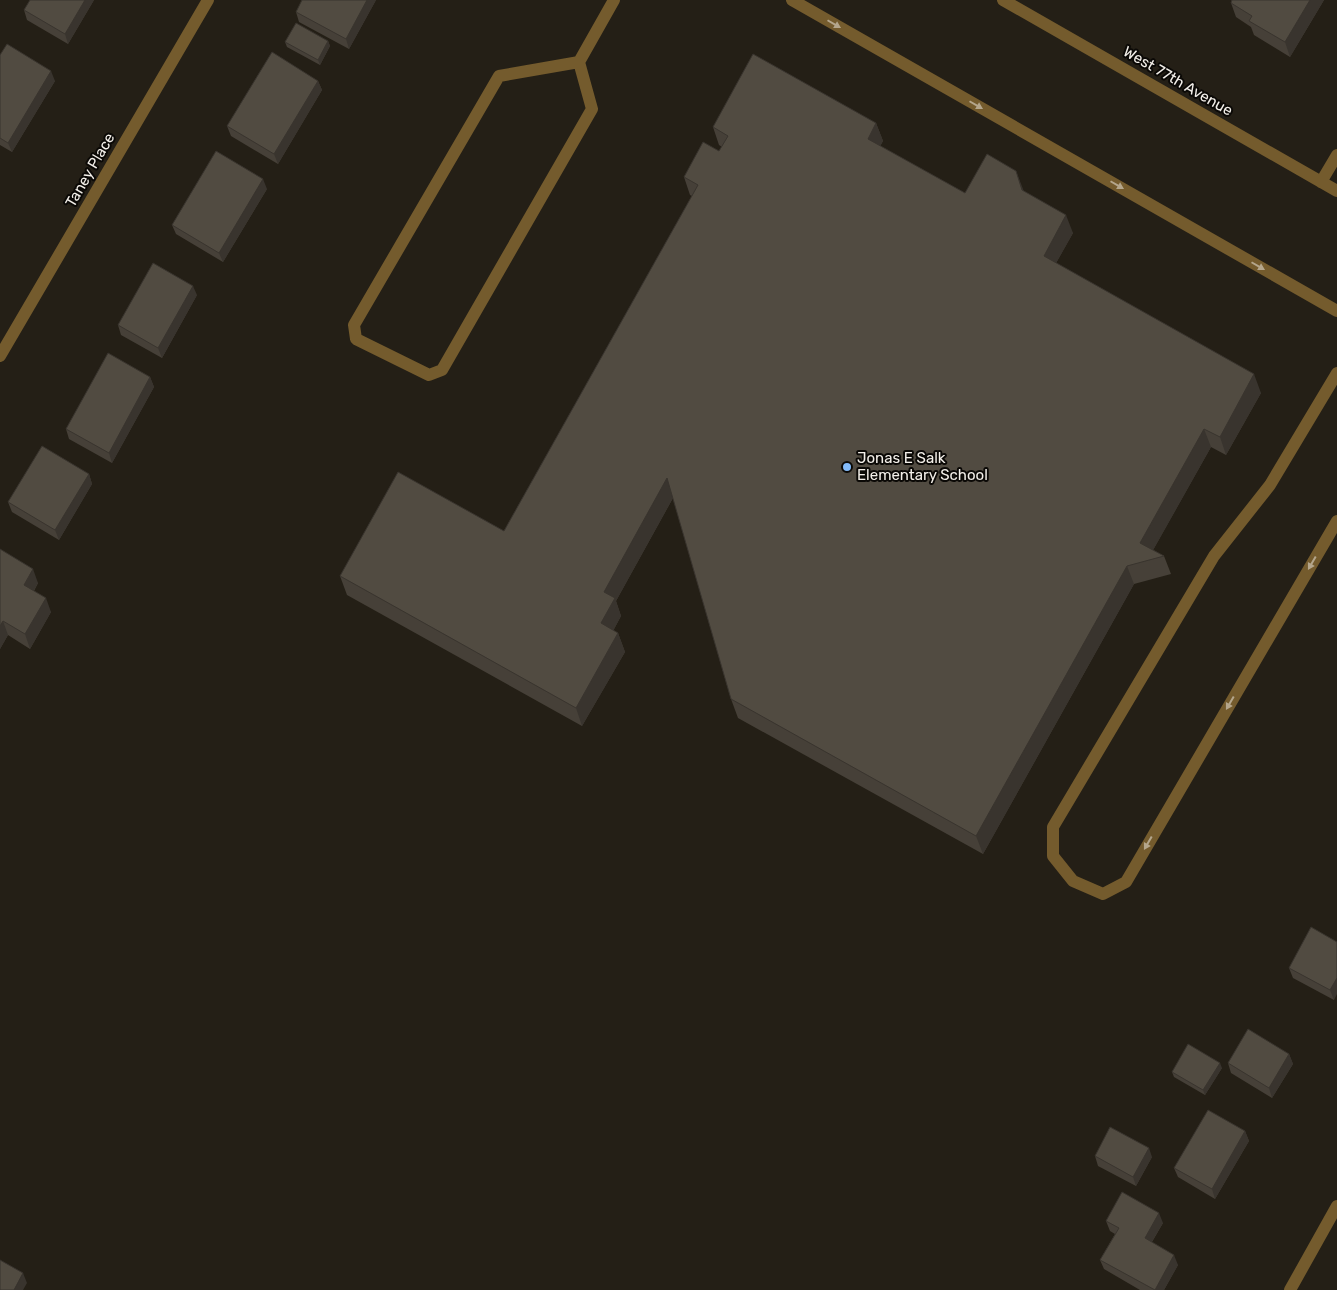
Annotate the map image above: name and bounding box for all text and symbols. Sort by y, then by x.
one-way arrow [828,20,841,29]
street label: West 77th Avenue [1120,42,1236,120]
one-way arrow [969,100,982,109]
street label: Taney Place [62,130,118,210]
one-way arrow [1110,181,1123,190]
one-way arrow [1250,262,1265,270]
place label: Jonas E Salk Elementary School [857,449,988,484]
marker: Jonas E Salk Elementary School [841,461,853,473]
one-way arrow [1308,556,1317,569]
one-way arrow [1226,697,1235,710]
one-way arrow [1144,837,1153,850]

